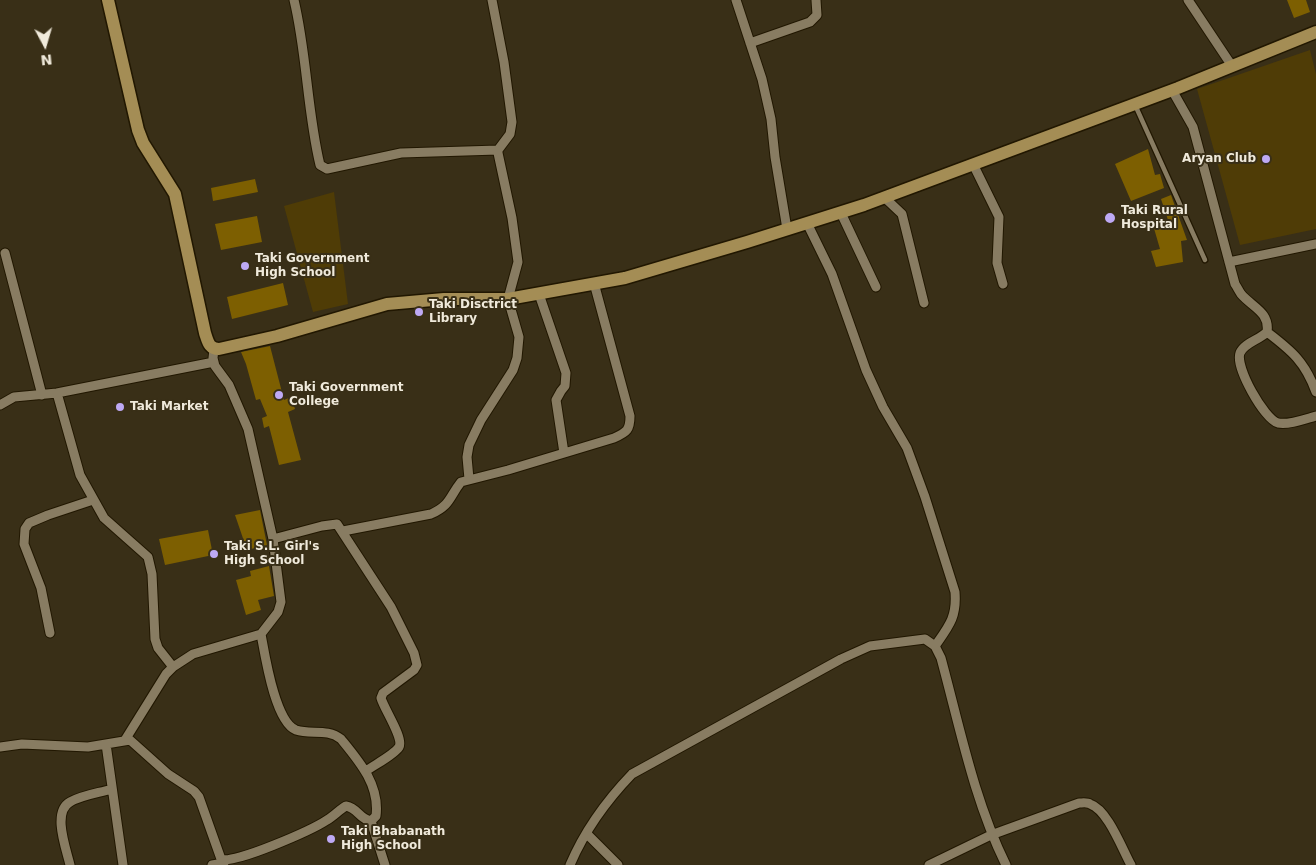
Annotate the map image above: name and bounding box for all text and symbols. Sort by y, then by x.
north arrow [20,20,70,70]
text: N [40,51,53,68]
place label: Aryan Club [1182,152,1256,166]
marker: Aryan Club [1260,153,1272,165]
place label: Taki Rural Hospital [1121,204,1188,232]
marker: Taki Rural Hospital [1103,211,1117,225]
place label: Taki Government High School [255,252,369,280]
marker: Taki Government High School [239,260,251,272]
place label: Taki Disctrict Library [429,298,517,326]
marker: Taki Disctrict Library [413,306,425,318]
place label: Taki Government College [289,381,403,409]
marker: Taki Government College [273,389,285,401]
place label: Taki Market [130,400,208,414]
marker: Taki Market [114,401,126,413]
place label: Taki S.L. Girl's High School [224,540,319,568]
marker: Taki S.L. Girl's High School [208,548,220,560]
place label: Taki Bhabanath High School [341,825,445,853]
marker: Taki Bhabanath High School [325,833,337,845]

